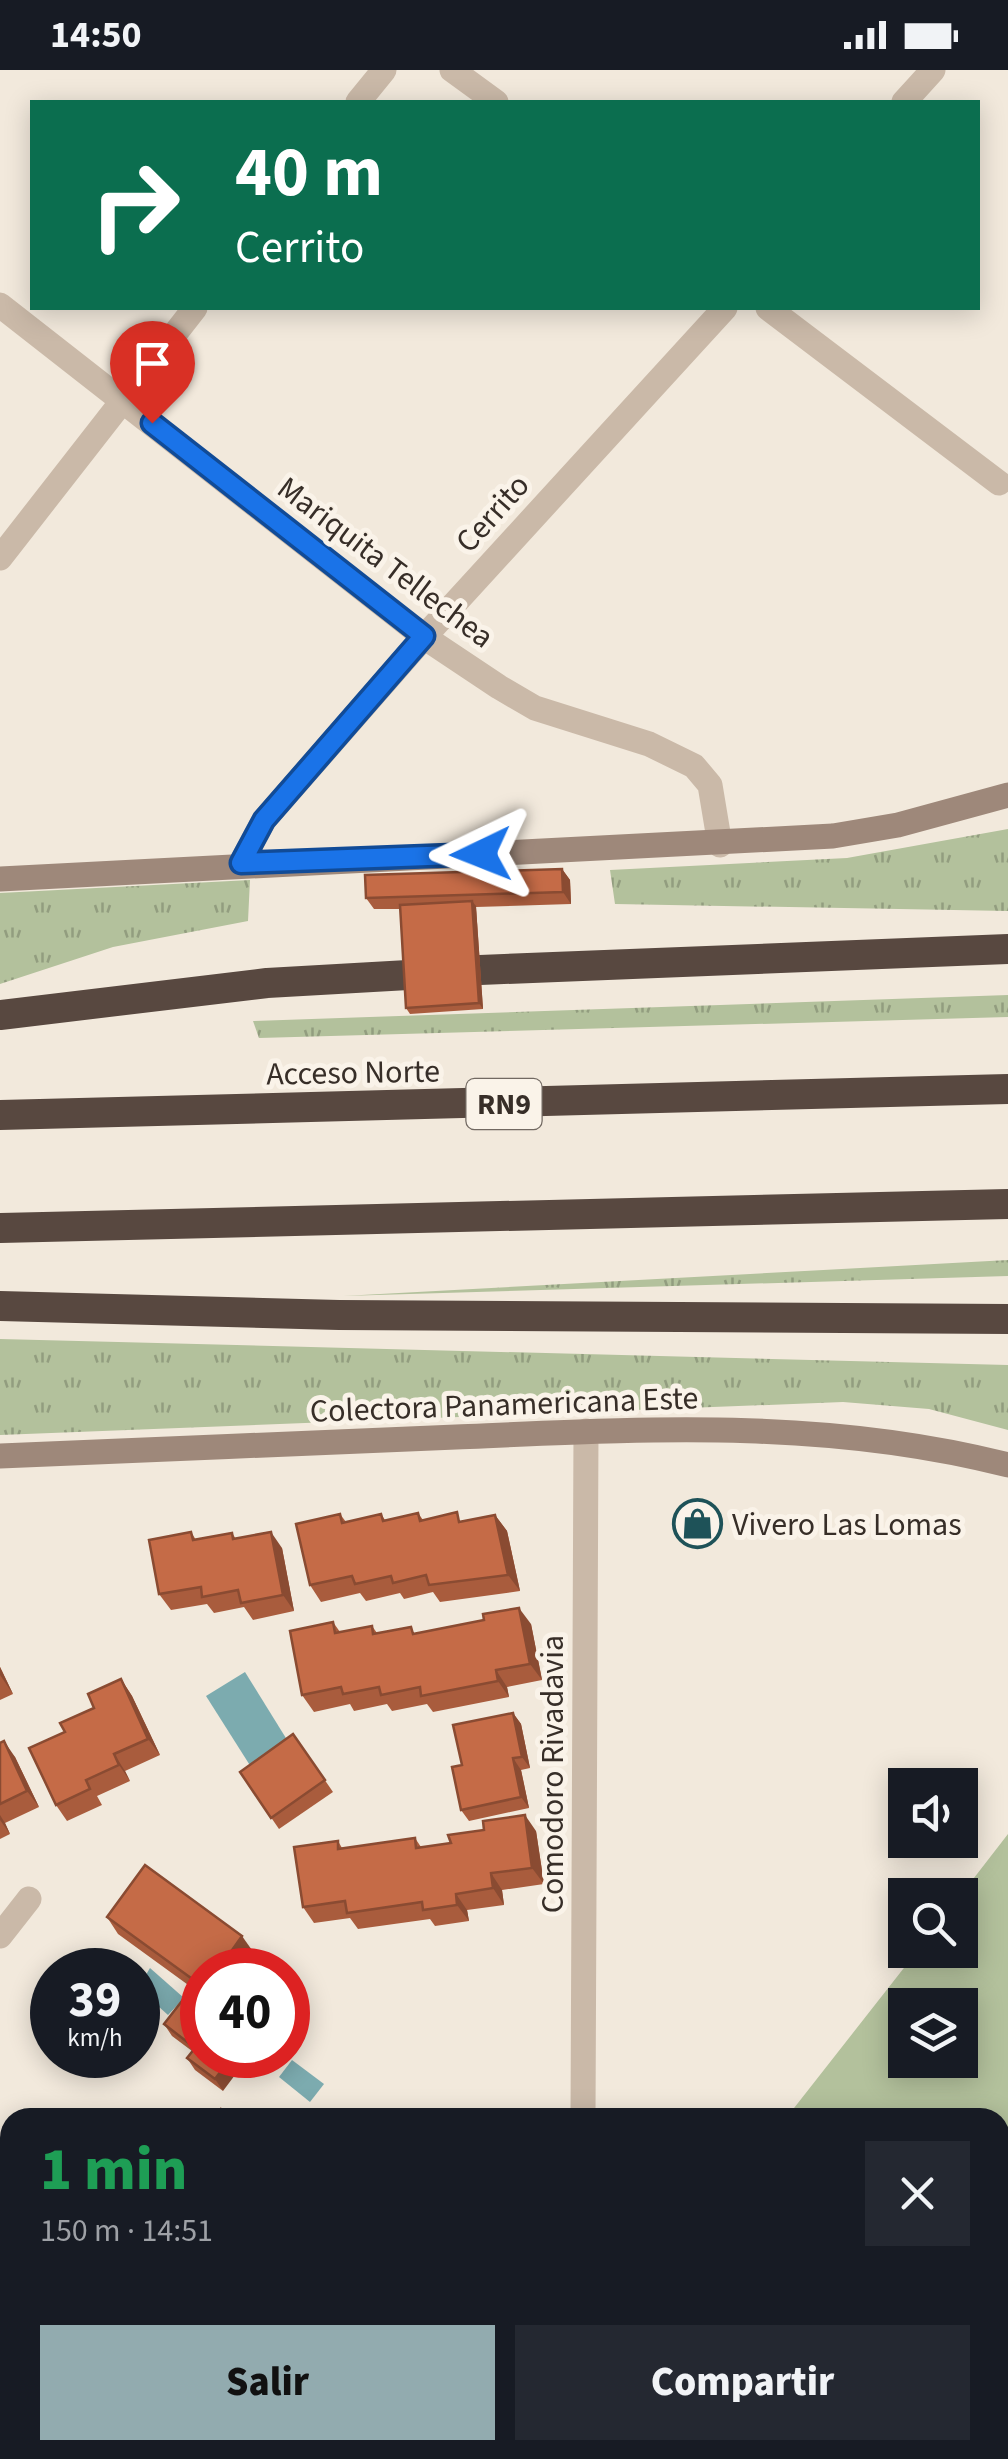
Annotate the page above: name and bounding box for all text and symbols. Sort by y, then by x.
text: 14:50 [50,8,142,62]
text: 40 m [235,123,383,223]
icon: right [70,140,200,270]
text: Cerrito [235,216,364,280]
pin [110,321,195,424]
icon: arrive [125,336,180,391]
street label: Cerrito [445,464,541,563]
street label: Mariquita Tellechea [267,466,503,660]
position arrow [429,802,533,906]
street label: Acceso Norte [266,1048,440,1098]
road number: RN9 [466,1079,542,1129]
street label: Colectora Panamericana Este [309,1375,699,1435]
shop icon: Vivero Las Lomas [671,1498,723,1550]
place label: Vivero Las Lomas [732,1502,962,1548]
street label: Comodoro Rivadavia [530,1635,576,1913]
map controls [888,1768,978,2078]
button: sound [888,1768,978,1858]
button: search [888,1878,978,1968]
speed limit sign: 40 [180,1948,310,2078]
text: 39 [69,1965,121,2036]
button: layers [888,1988,978,2078]
text: km/h [67,2020,123,2056]
text: 1 min [40,2128,187,2213]
button: close [865,2141,970,2246]
text: 150 m · 14:51 [40,2208,213,2254]
button: Salir [40,2325,495,2440]
button: Compartir [515,2325,970,2440]

